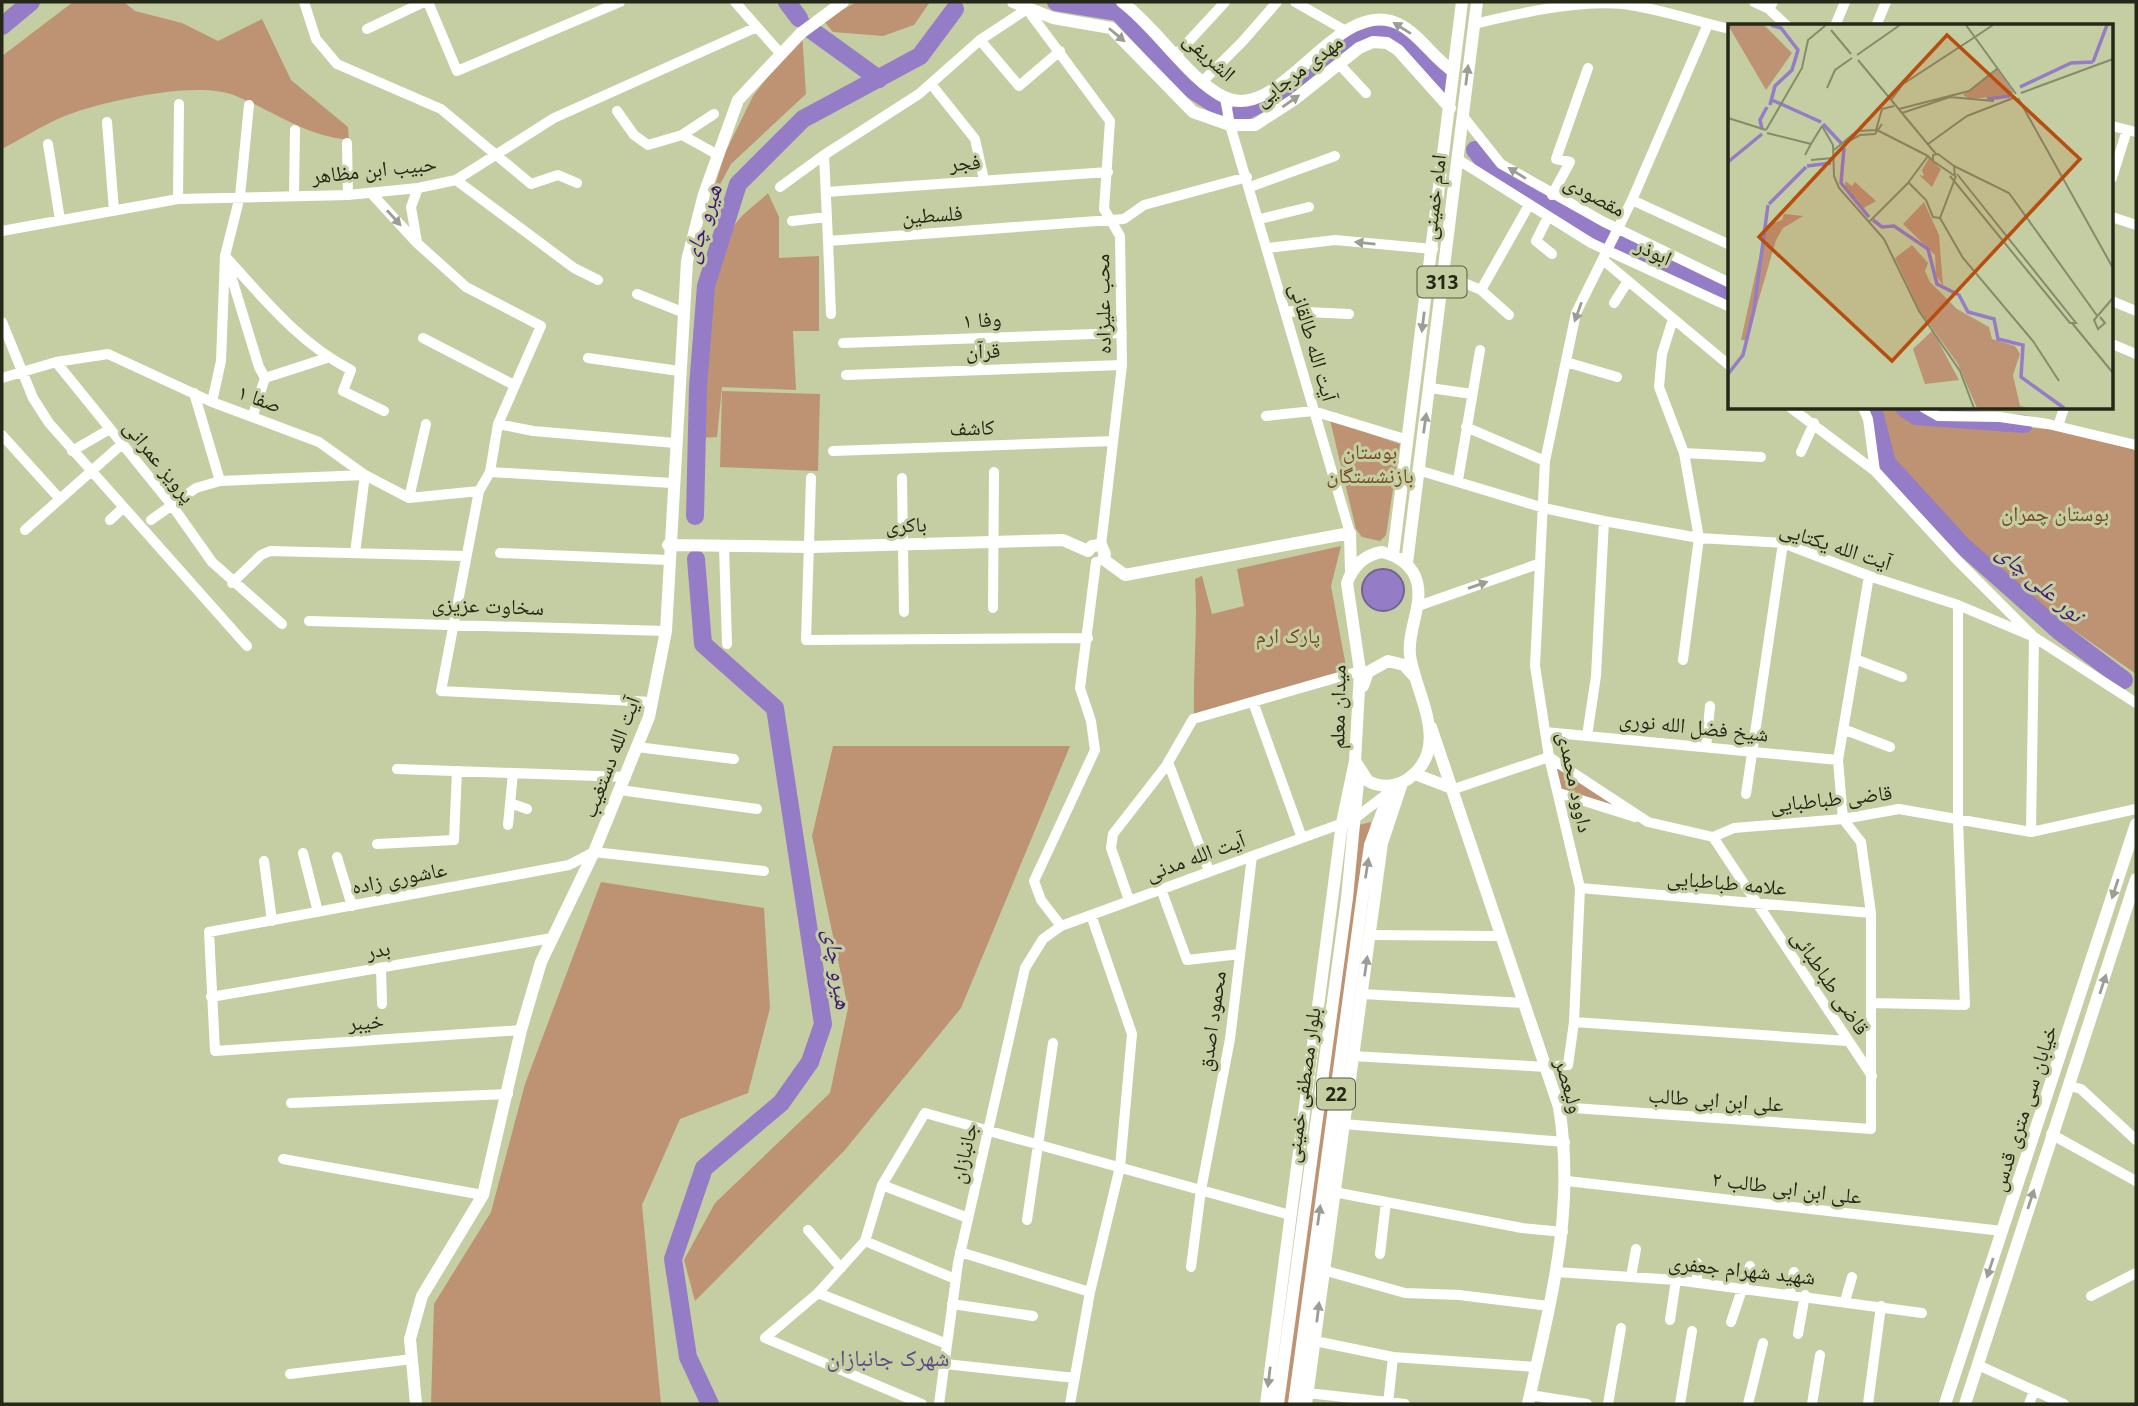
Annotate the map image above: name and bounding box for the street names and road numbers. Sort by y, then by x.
street label: الشریفی [1178,25,1242,87]
street label: مهدی مرجایی [1248,27,1348,113]
street label: فجر [947,147,982,177]
street label: حبیب ابن مظاهر [309,149,438,190]
street label: امام خمینی [1414,153,1453,241]
street label: مقصودی [1559,167,1631,223]
street label: فلسطین [901,198,963,230]
street label: ابوذر [1630,230,1677,272]
street label: محب علیزاده [1087,254,1117,354]
road number: 313 [1418,266,1466,298]
street label: آیت الله طالقانی [1284,280,1344,405]
street label: وفا ۱ [962,304,1002,334]
street label: قرآن [965,335,1001,365]
street label: صفا ۱ [234,377,286,419]
street label: کاشف [949,412,995,442]
street label: پرویز عمرانی [118,413,202,509]
street label: باکری [885,509,927,539]
street label: آیت الله یکتایی [1777,514,1896,576]
street label: سخاوت عزیزی [431,589,545,621]
street label: میدان معلم [1322,665,1353,749]
street label: آیت الله دستغیب [574,692,646,822]
street label: شیخ فضل الله نوری [1618,704,1770,748]
street label: داوود محمدی [1552,729,1600,835]
street label: قاضی طباطبایی [1768,778,1894,818]
street label: آیت‌ الله مدنی [1141,825,1249,887]
street label: عاشوری زاده [349,854,449,900]
street label: علامه طباطبایی [1666,863,1788,901]
street label: قاضی طباطبائی [1785,924,1877,1040]
street label: بدر [363,933,392,965]
street label: محمود اصدق [1190,969,1232,1073]
street label: خیبر [346,1006,385,1036]
street label: بلوار مصطفی خمینی [1277,1006,1327,1164]
street label: خیابان سی متری قدس [1983,1021,2063,1195]
street label: ولیعصر [1549,1055,1591,1116]
road number: 22 [1317,1078,1355,1110]
street label: علی ابن ابی طالب [1647,1080,1785,1118]
street label: جانبازان [942,1120,984,1186]
street label: علی ابن ابی طالب ۲ [1711,1164,1864,1210]
street label: شهید شهرام جعفری [1667,1247,1817,1292]

